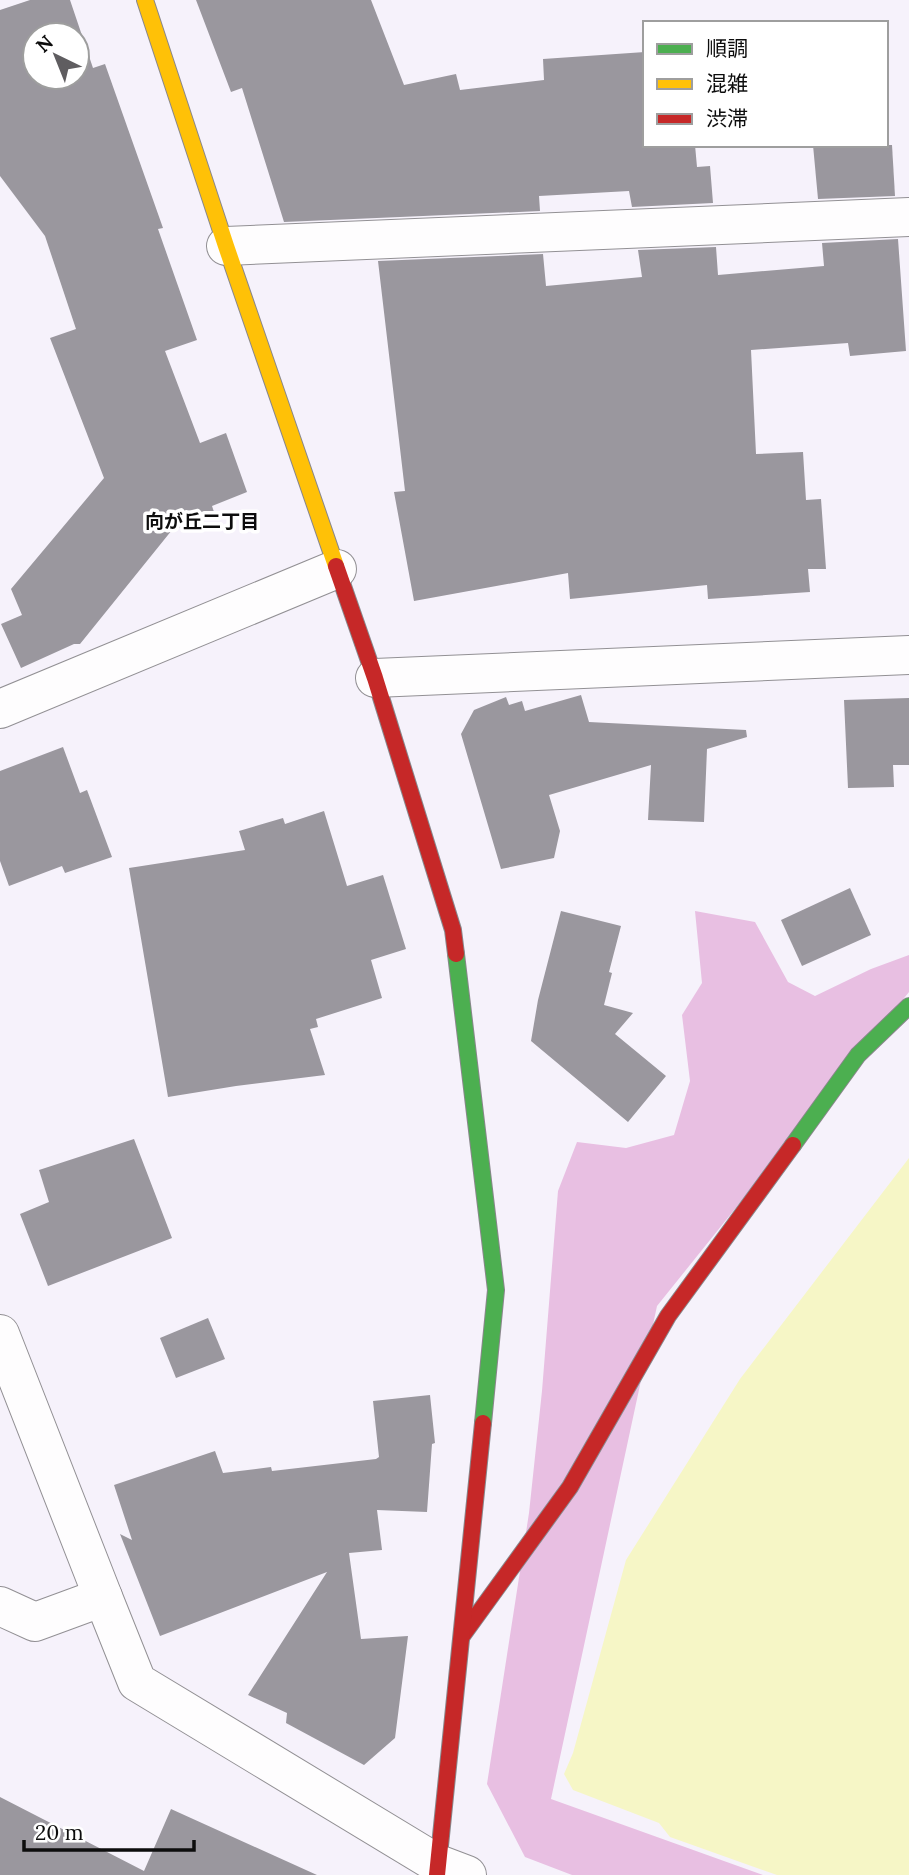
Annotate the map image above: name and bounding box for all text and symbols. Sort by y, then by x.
north arrow [21,21,91,91]
legend [643,21,888,147]
text: N [31,30,58,57]
text: 順調 [706,35,748,62]
text: 混雑 [706,70,748,97]
text: 渋滞 [706,105,748,132]
district label: 向が丘二丁目 [145,509,259,533]
scale bar [24,1808,194,1852]
text: 20 m [35,1819,84,1846]

